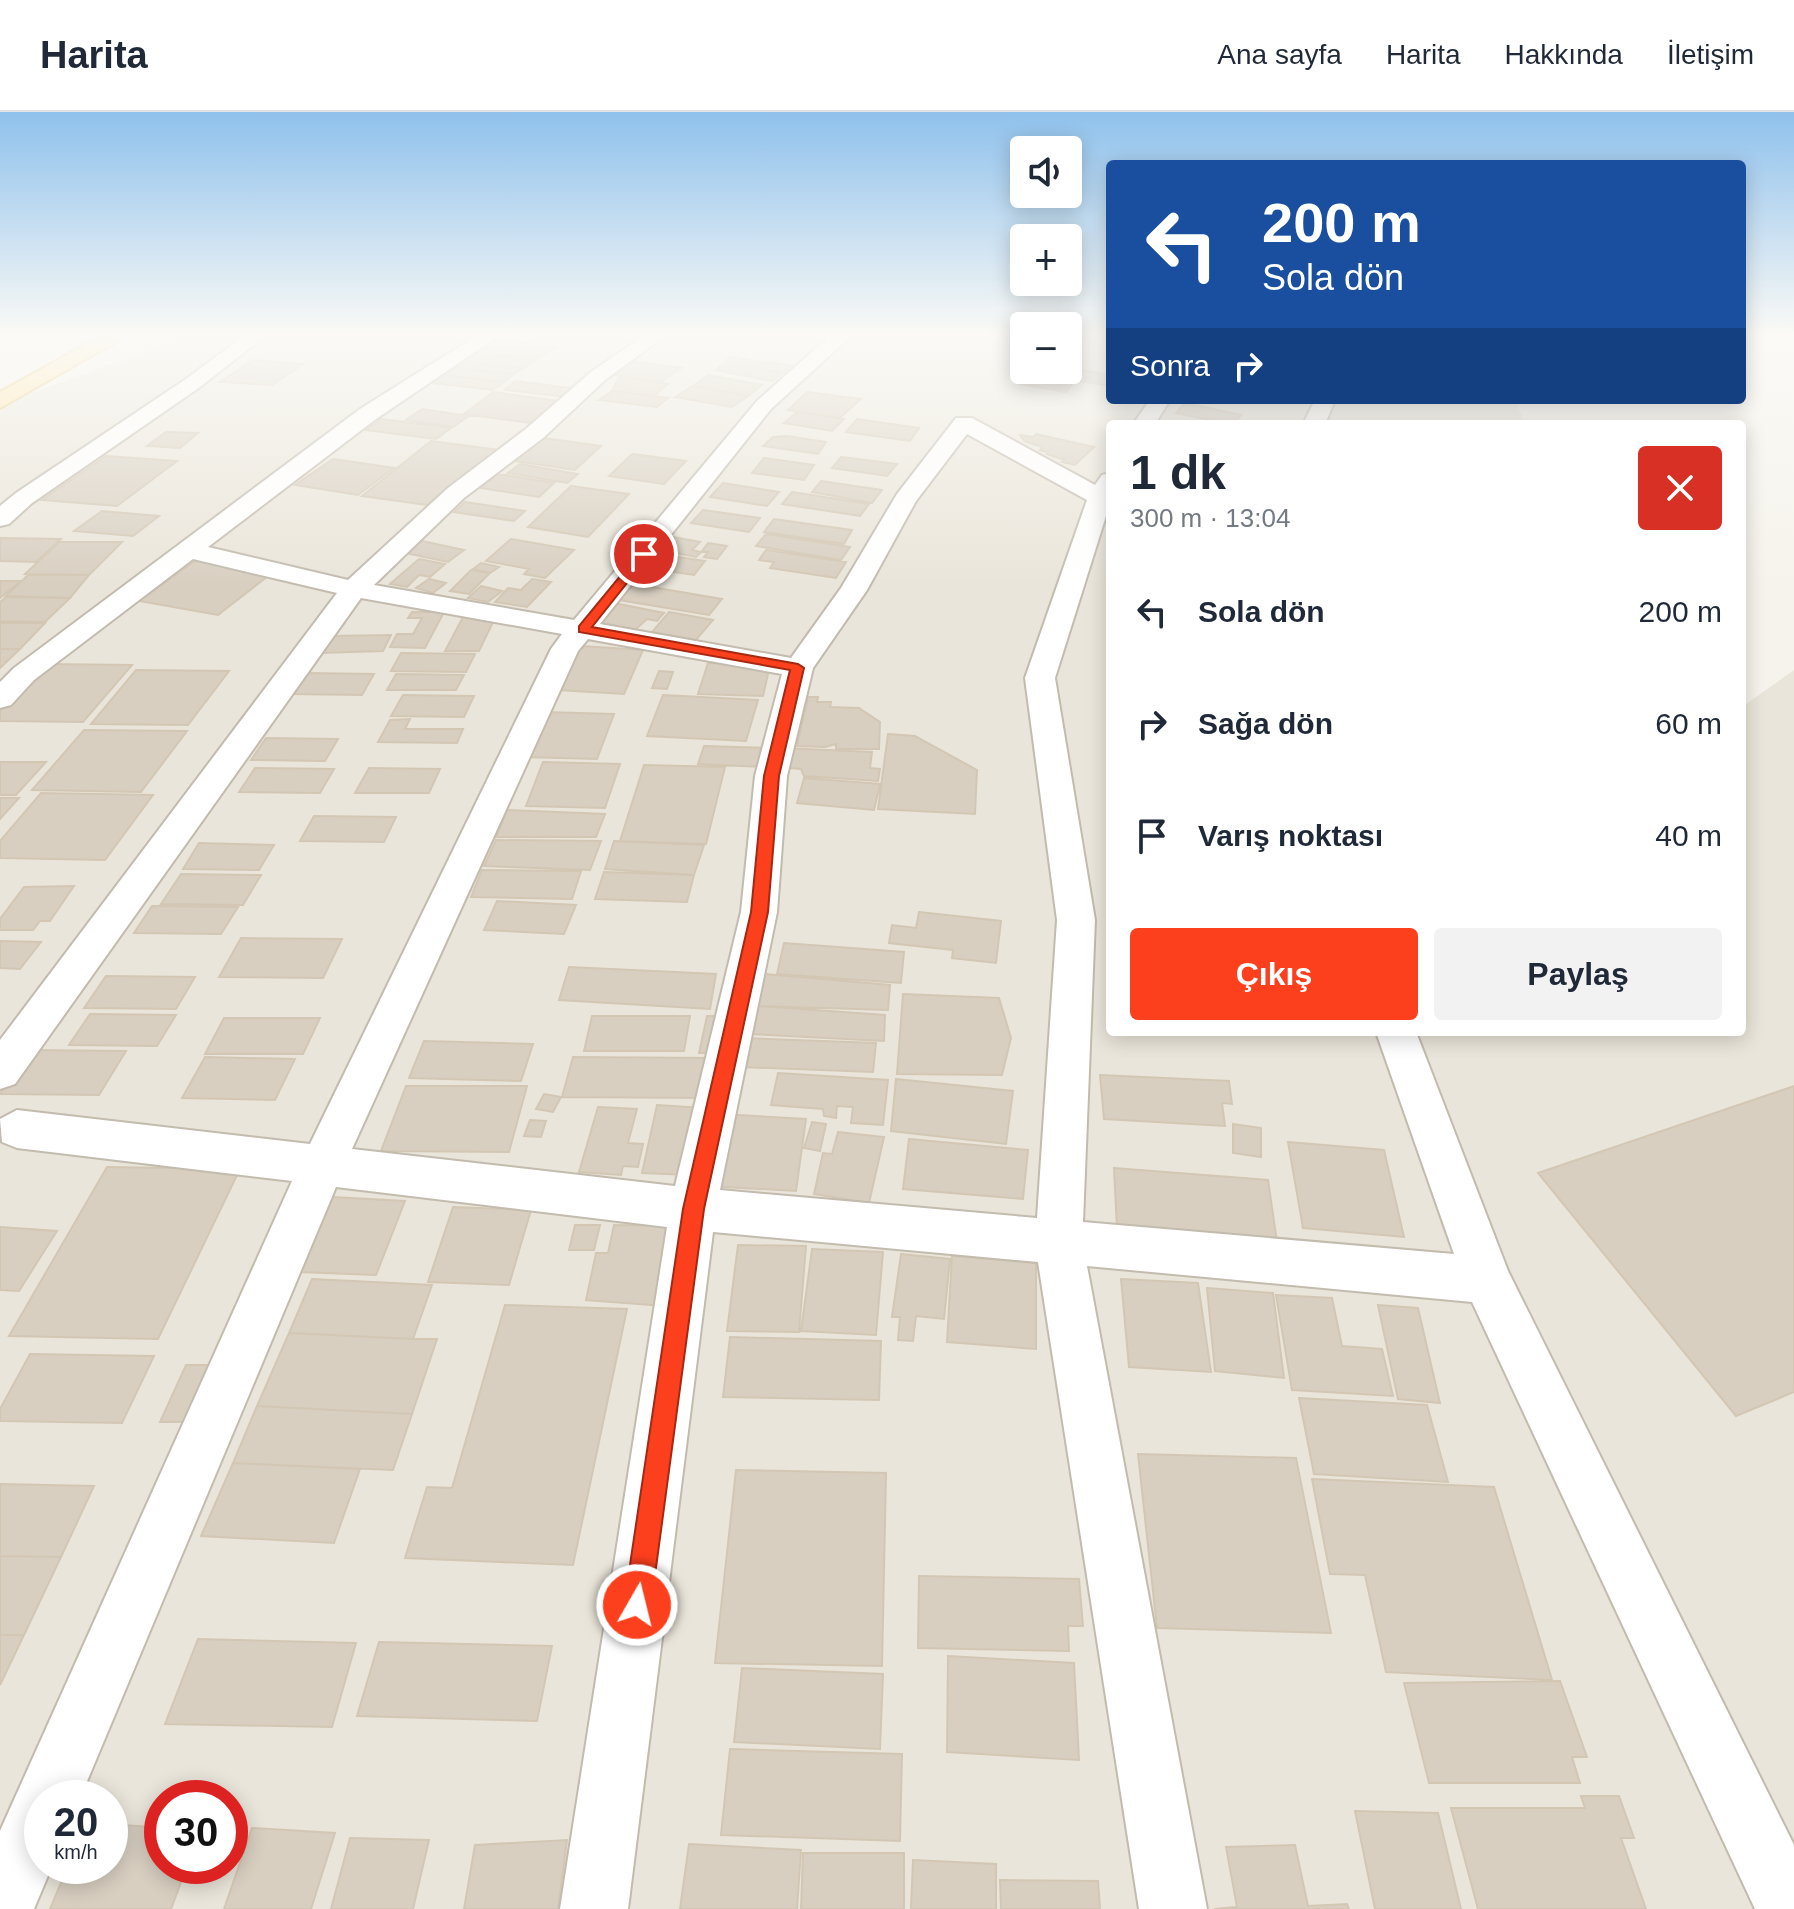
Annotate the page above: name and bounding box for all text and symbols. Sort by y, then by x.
text: Harita [40,34,148,76]
text: Ana sayfa [1217,39,1342,70]
text: Harita [1386,39,1461,70]
text: Hakkında [1505,39,1623,70]
text: İletişim [1667,39,1754,70]
map controls [1010,136,1082,384]
button: sound [1010,136,1082,208]
text: 200 m [1262,191,1421,254]
icon: left [1130,192,1234,296]
button: + [1010,224,1082,296]
text: Sola dön [1262,257,1404,298]
button: − [1010,312,1082,384]
icon: right [1226,344,1270,388]
text: Sonra [1130,349,1210,382]
text: 1 dk [1130,446,1226,499]
button: close [1638,446,1722,530]
text: 300 m · 13:04 [1130,503,1290,533]
pin [610,520,678,588]
icon: arrive [622,532,666,576]
icon: left [1130,590,1174,634]
text: Sola dön [1198,595,1325,628]
text: 200 m [1639,595,1722,628]
icon: right [1130,702,1174,746]
text: Sağa dön [1198,707,1333,740]
text: 60 m [1655,707,1722,740]
icon: arrive [1130,814,1174,858]
text: Varış noktası [1198,819,1383,852]
text: 40 m [1655,819,1722,852]
button: Çıkış [1130,928,1418,1020]
button: Paylaş [1434,928,1722,1020]
position arrow [595,1563,679,1647]
speed limit sign: 30 [144,1780,248,1884]
text: 20 [54,1800,98,1844]
text: km/h [54,1841,98,1863]

